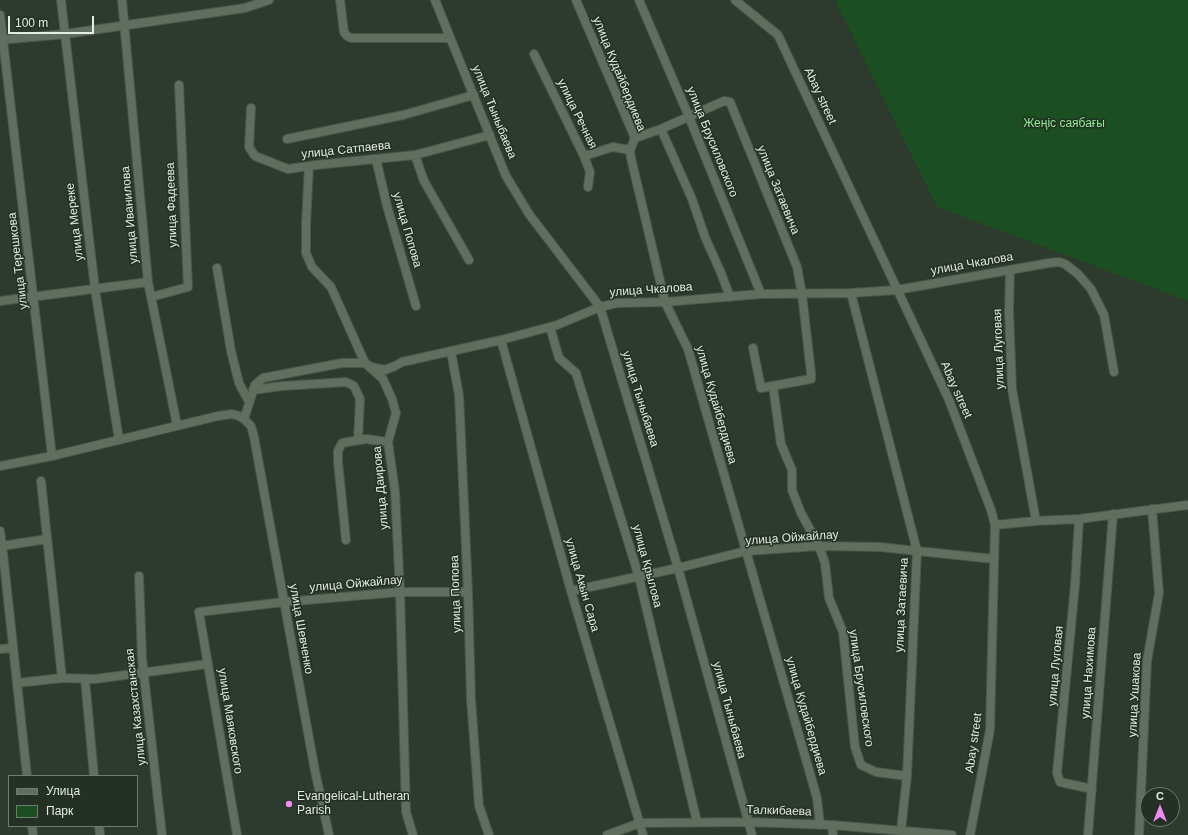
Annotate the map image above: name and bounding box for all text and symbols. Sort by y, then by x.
scale bar [10,8,96,34]
street label: улица Кудайбердиева [589,15,649,133]
text: 100 m [15,16,48,30]
street label: улица Тыныбаева [469,63,519,161]
street label: Abay street [801,65,839,127]
street label: улица Речная [554,77,600,151]
street label: улица Брусиловского [683,85,741,199]
park label: Жеңіс саябағы [1023,117,1105,131]
street label: улица Сатпаева [301,138,391,162]
street label: улица Затаевича [754,143,802,237]
street label: улица Фадеева [163,162,181,248]
street label: улица Иванилова [119,166,141,264]
street label: улица Мереке [63,182,87,262]
street label: улица Попова [389,191,425,269]
street label: улица Терешкова [5,212,31,310]
street label: улица Чкалова [930,250,1014,278]
street label: улица Чкалова [609,280,693,300]
street label: улица Луговая [990,309,1008,389]
street label: улица Кудайбердиева [692,344,740,466]
street label: улица Тыныбаева [619,349,661,449]
street label: Abay street [937,359,975,421]
street label: улица Даирова [370,445,392,531]
street label: улица Крылова [629,523,665,609]
street label: улица Ойжайлау [745,528,839,548]
street label: улица Акын Сара [562,536,602,634]
street label: улица Попова [447,555,465,633]
street label: улица Затаевича [892,557,912,653]
street label: улица Ойжайлау [309,573,403,595]
street label: улица Шевченко [286,583,316,675]
street label: улица Луговая [1045,625,1067,707]
street label: улица Нахимова [1079,627,1099,719]
street label: улица Брусиловского [846,628,876,748]
street label: улица Казахстанская [123,648,149,766]
street label: улица Ушакова [1126,652,1144,738]
street label: улица Кудайбердиева [782,655,830,777]
street label: улица Тыныбаева [709,660,749,760]
street label: улица Маяковского [215,667,245,775]
street label: Abay street [963,712,985,774]
legend [8,775,138,827]
text: Улица [46,784,80,798]
north arrow [1140,787,1180,827]
place label: Evangelical-Lutheran Parish [297,790,410,818]
text: С [1156,790,1164,802]
marker: Evangelical-Lutheran Parish [284,799,294,809]
street label: Талкибаева [746,803,812,819]
text: Парк [46,804,73,818]

